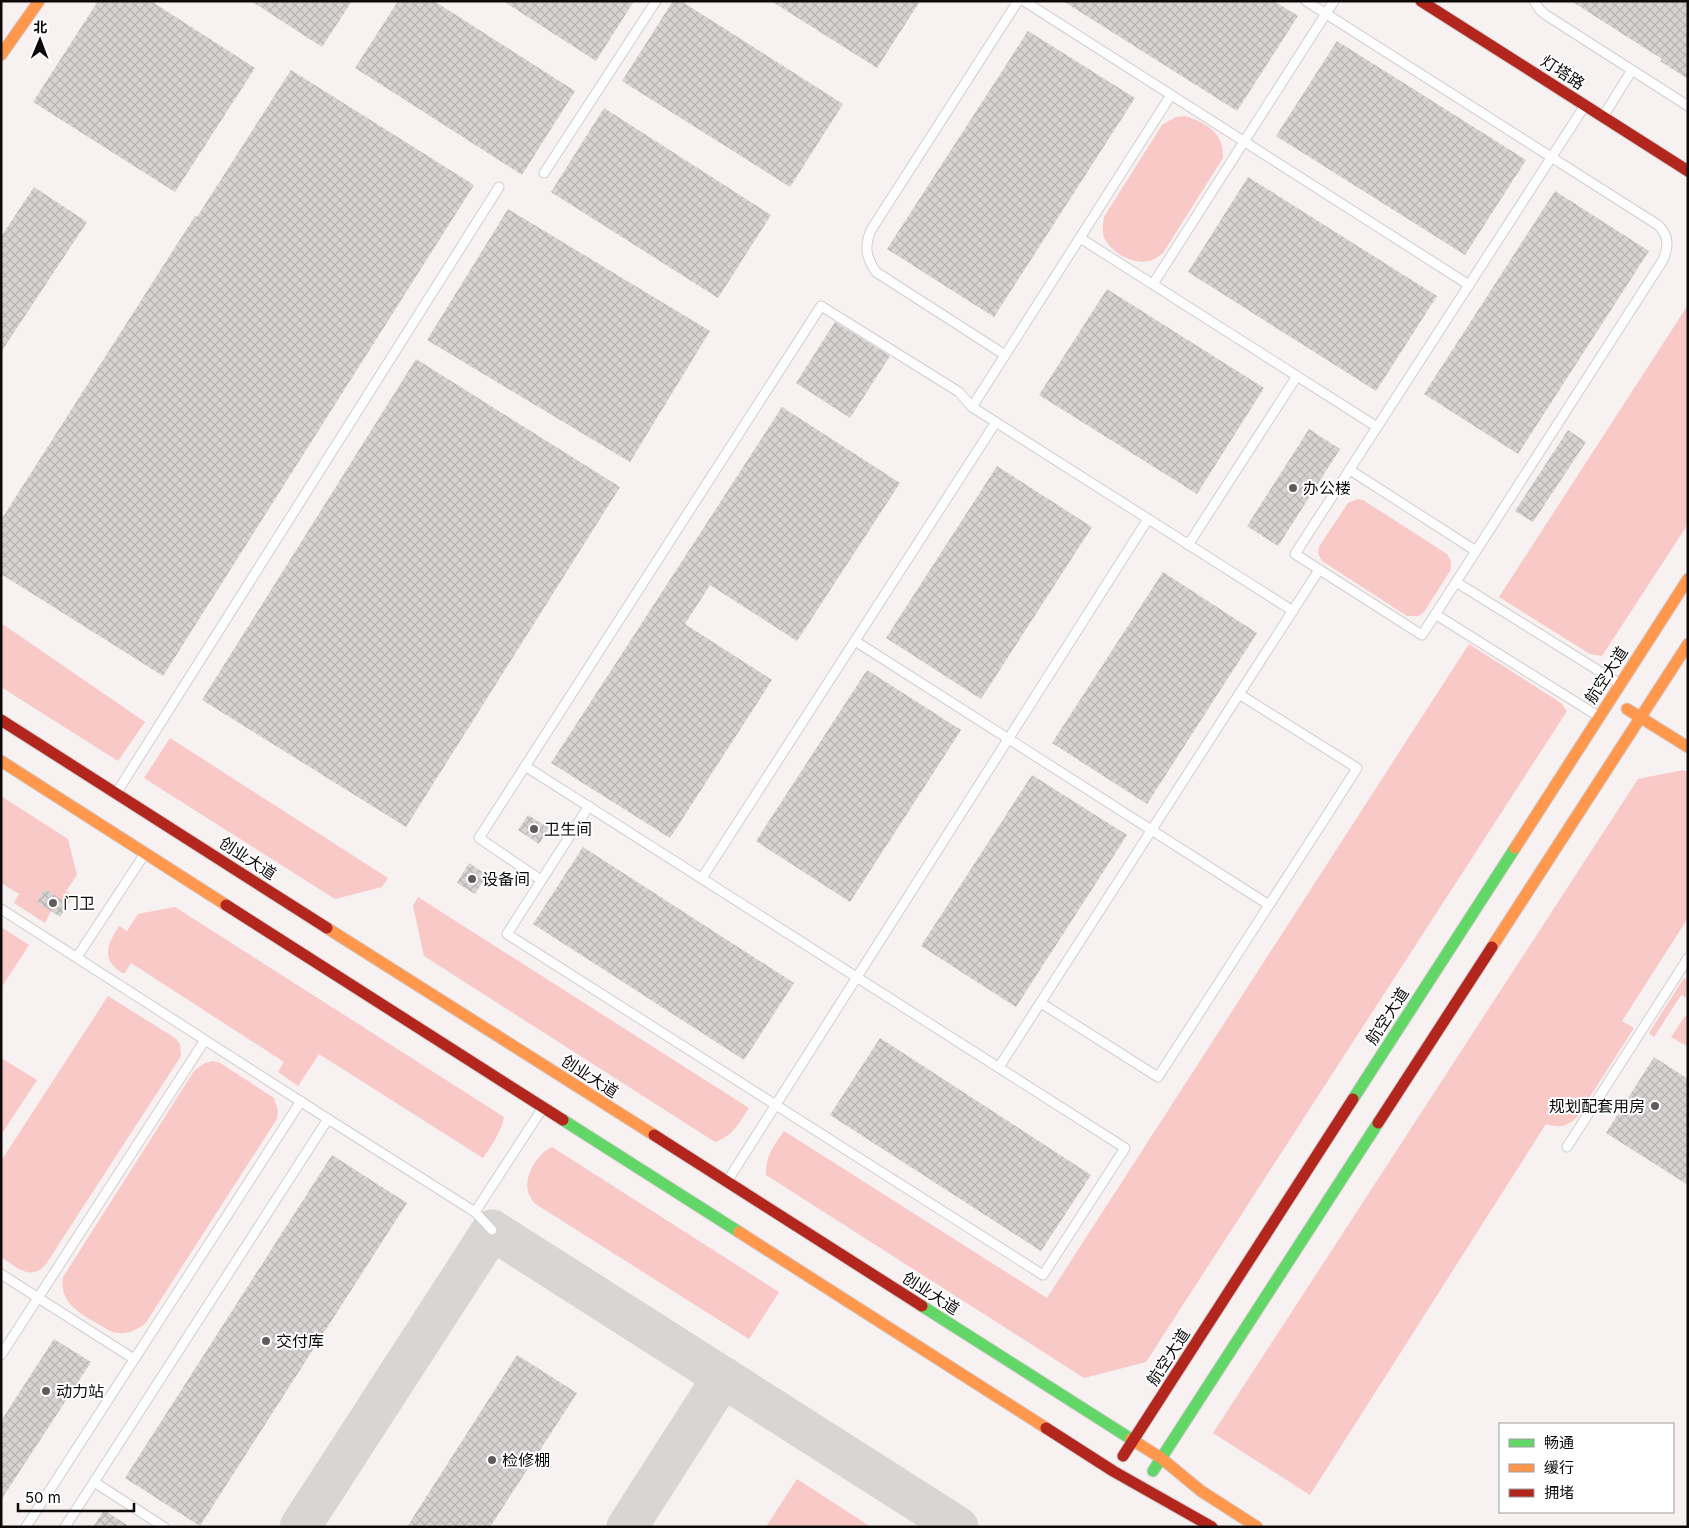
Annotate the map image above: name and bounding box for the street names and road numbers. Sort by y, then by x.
street label: 灯塔路 [1537,51,1589,93]
street label: 航空大道 [1580,643,1632,707]
street label: 创业大道 [216,832,280,884]
street label: 航空大道 [1361,984,1413,1048]
street label: 创业大道 [558,1050,622,1102]
street label: 创业大道 [899,1267,963,1319]
street label: 航空大道 [1142,1325,1194,1389]

